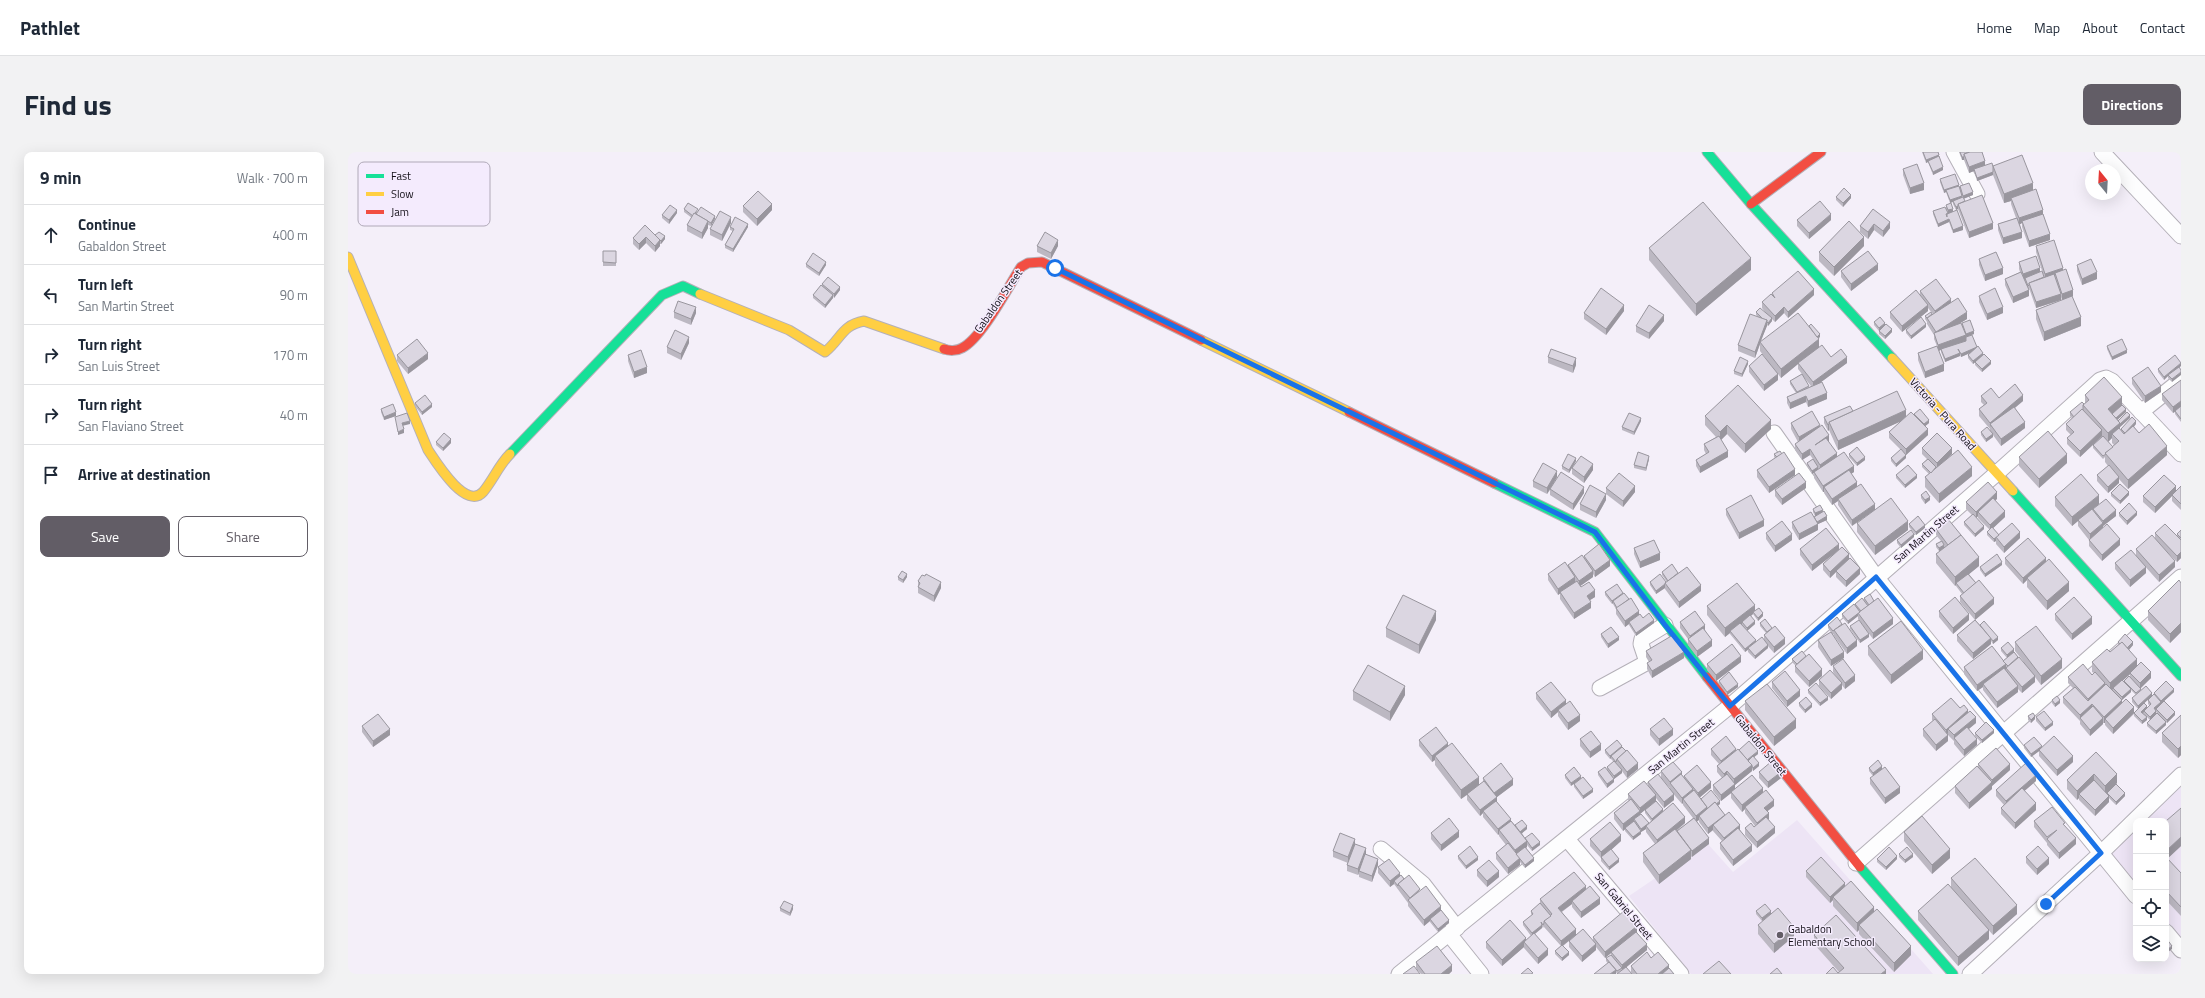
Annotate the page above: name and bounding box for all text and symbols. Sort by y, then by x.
text: Pathlet [20,13,80,42]
text: Home [1977,17,2012,38]
text: Map [2034,17,2060,38]
text: About [2082,17,2118,38]
text: Contact [2140,17,2185,38]
text: Find us [24,83,112,126]
button: Directions [2083,84,2181,125]
legend [358,162,490,226]
north arrow [2085,164,2121,200]
text: 9 min [40,165,81,191]
text: Walk · 700 m [237,168,308,188]
text: Fast [391,168,411,184]
text: Slow [391,186,414,202]
text: Jam [391,204,409,220]
text: Continue [78,213,136,236]
icon: ahead [40,224,62,246]
text: 400 m [272,225,308,245]
text: Gabaldon Street [78,236,166,256]
route start [1046,259,1064,277]
street label: Gabaldon Street [970,266,1026,336]
text: Turn left [78,273,133,296]
icon: left [40,284,62,306]
text: 90 m [280,285,308,305]
text: San Martin Street [78,296,174,316]
text: Turn right [78,333,142,356]
icon: right [40,344,62,366]
text: 170 m [272,345,308,365]
text: San Luis Street [78,356,160,376]
street label: Victoria - Pura Road [1906,374,1980,454]
text: Turn right [78,393,142,416]
icon: right [40,404,62,426]
text: 40 m [280,405,308,425]
text: San Flaviano Street [78,416,184,436]
text: Arrive at destination [78,463,211,486]
icon: arrive [40,464,62,486]
street label: San Martin Street [1890,501,1962,567]
button: Save [40,516,170,557]
button: Share [178,516,308,557]
street label: Gabaldon Street [1731,711,1791,779]
street label: San Martin Street [1644,714,1718,778]
map controls [2133,818,2169,962]
button: + [2133,818,2169,854]
button: − [2133,854,2169,890]
street label: San Gabriel Street [1591,869,1657,943]
button: locate [2133,890,2169,926]
route end [2037,895,2055,913]
place label: Gabaldon Elementary School [1788,921,1875,950]
button: layers [2133,926,2169,962]
marker: Gabaldon Elementary School [1775,930,1785,940]

